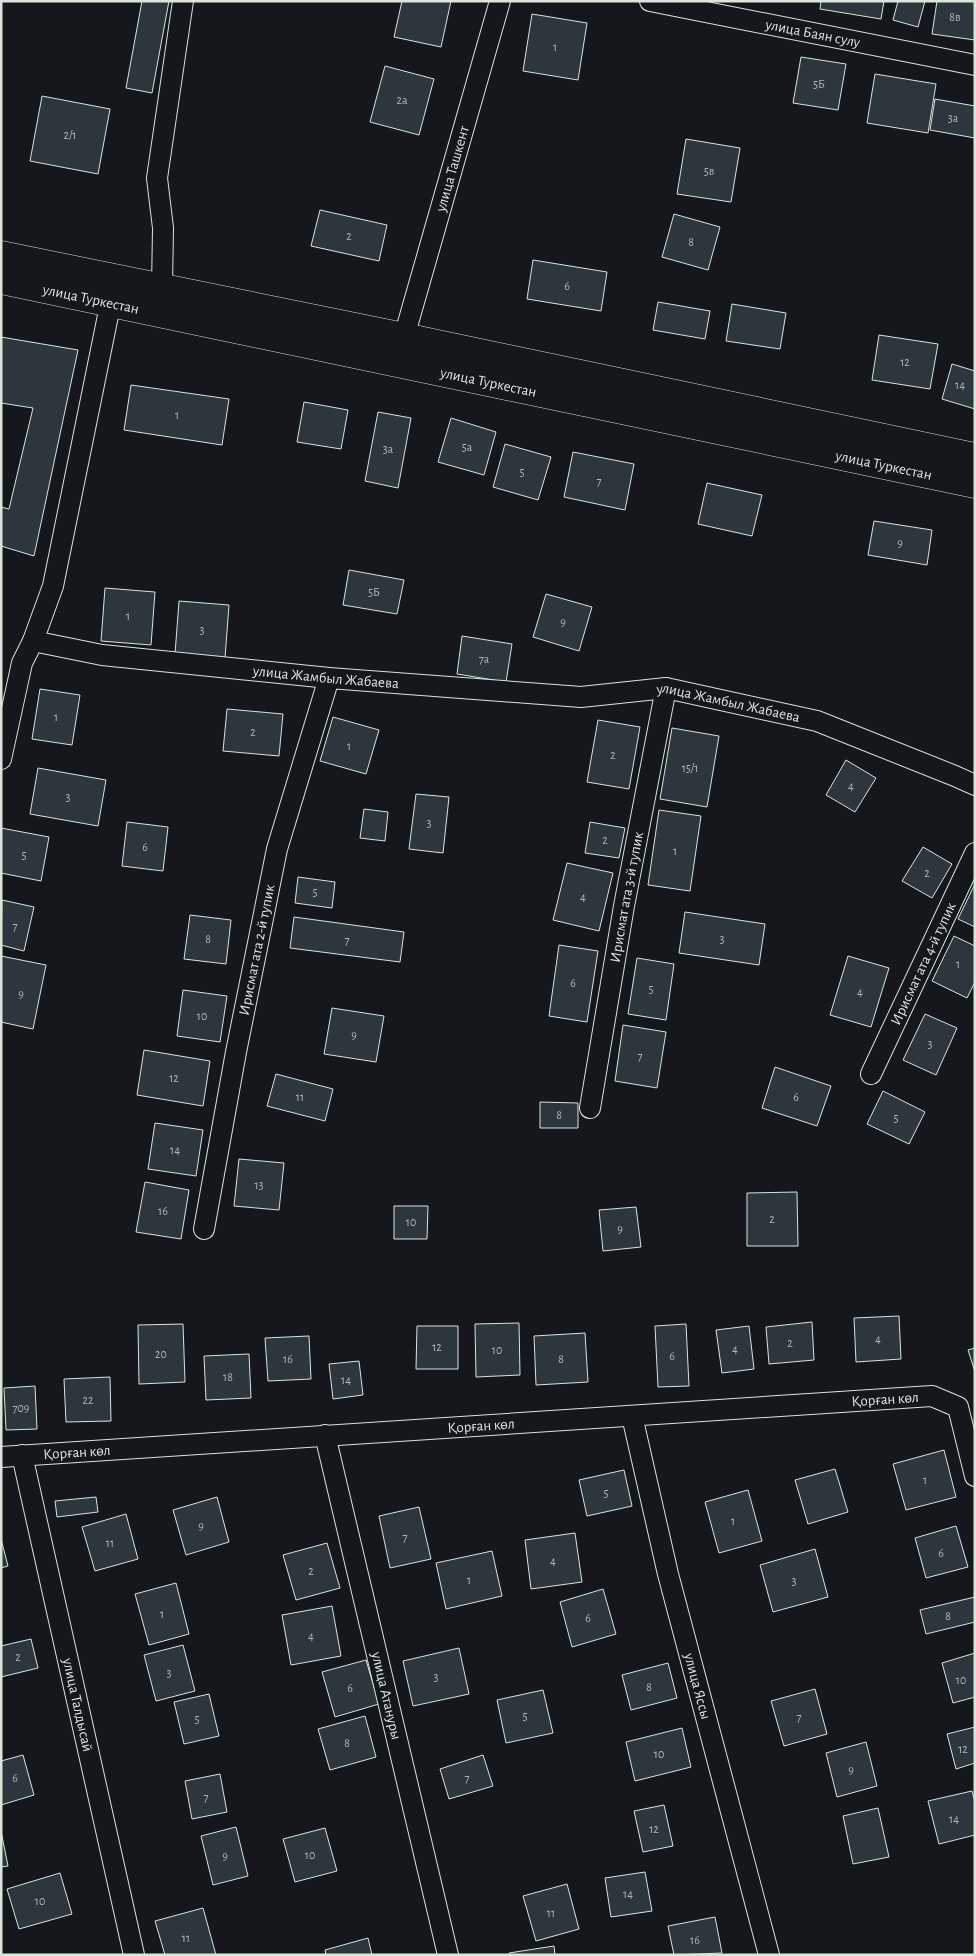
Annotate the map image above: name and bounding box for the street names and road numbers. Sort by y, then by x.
street label: улица Баян сулу [763,17,862,50]
street label: улица Ташкент [433,124,472,214]
street label: улица Туркестан [40,282,140,317]
street label: улица Туркестан [438,365,538,400]
street label: улица Туркестан [833,448,933,483]
street label: улица Жамбыл Жабаева [251,663,400,691]
street label: улица Жамбыл Жабаева [655,680,801,725]
street label: Ирисмат ата 3-й тупик [608,830,646,964]
street label: Ирисмат ата 2-й тупик [237,883,278,1017]
street label: Ирисмат ата 4-й тупик [888,900,959,1028]
street label: Қорған көл [851,1390,919,1409]
street label: Қорған көл [447,1416,515,1436]
street label: Қорған көл [43,1443,111,1462]
street label: улица Атануры [368,1650,404,1741]
street label: улица Яссы [681,1651,713,1721]
street label: улица Талдысай [59,1656,95,1753]

